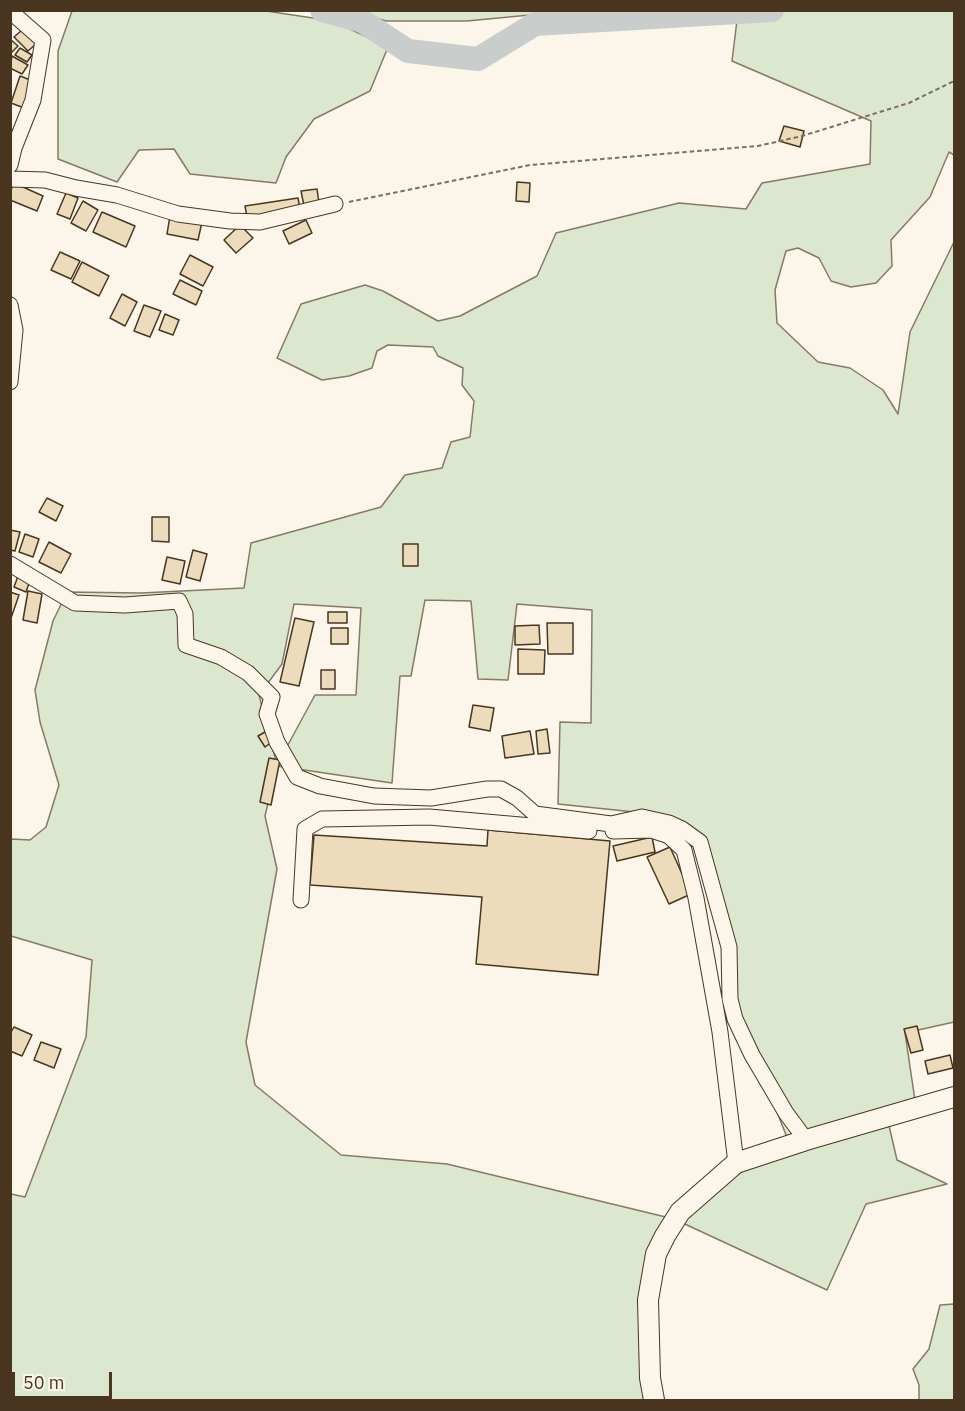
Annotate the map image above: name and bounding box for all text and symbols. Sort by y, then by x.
scale bar [15,1360,116,1398]
text: 50 m [23,1371,65,1394]

